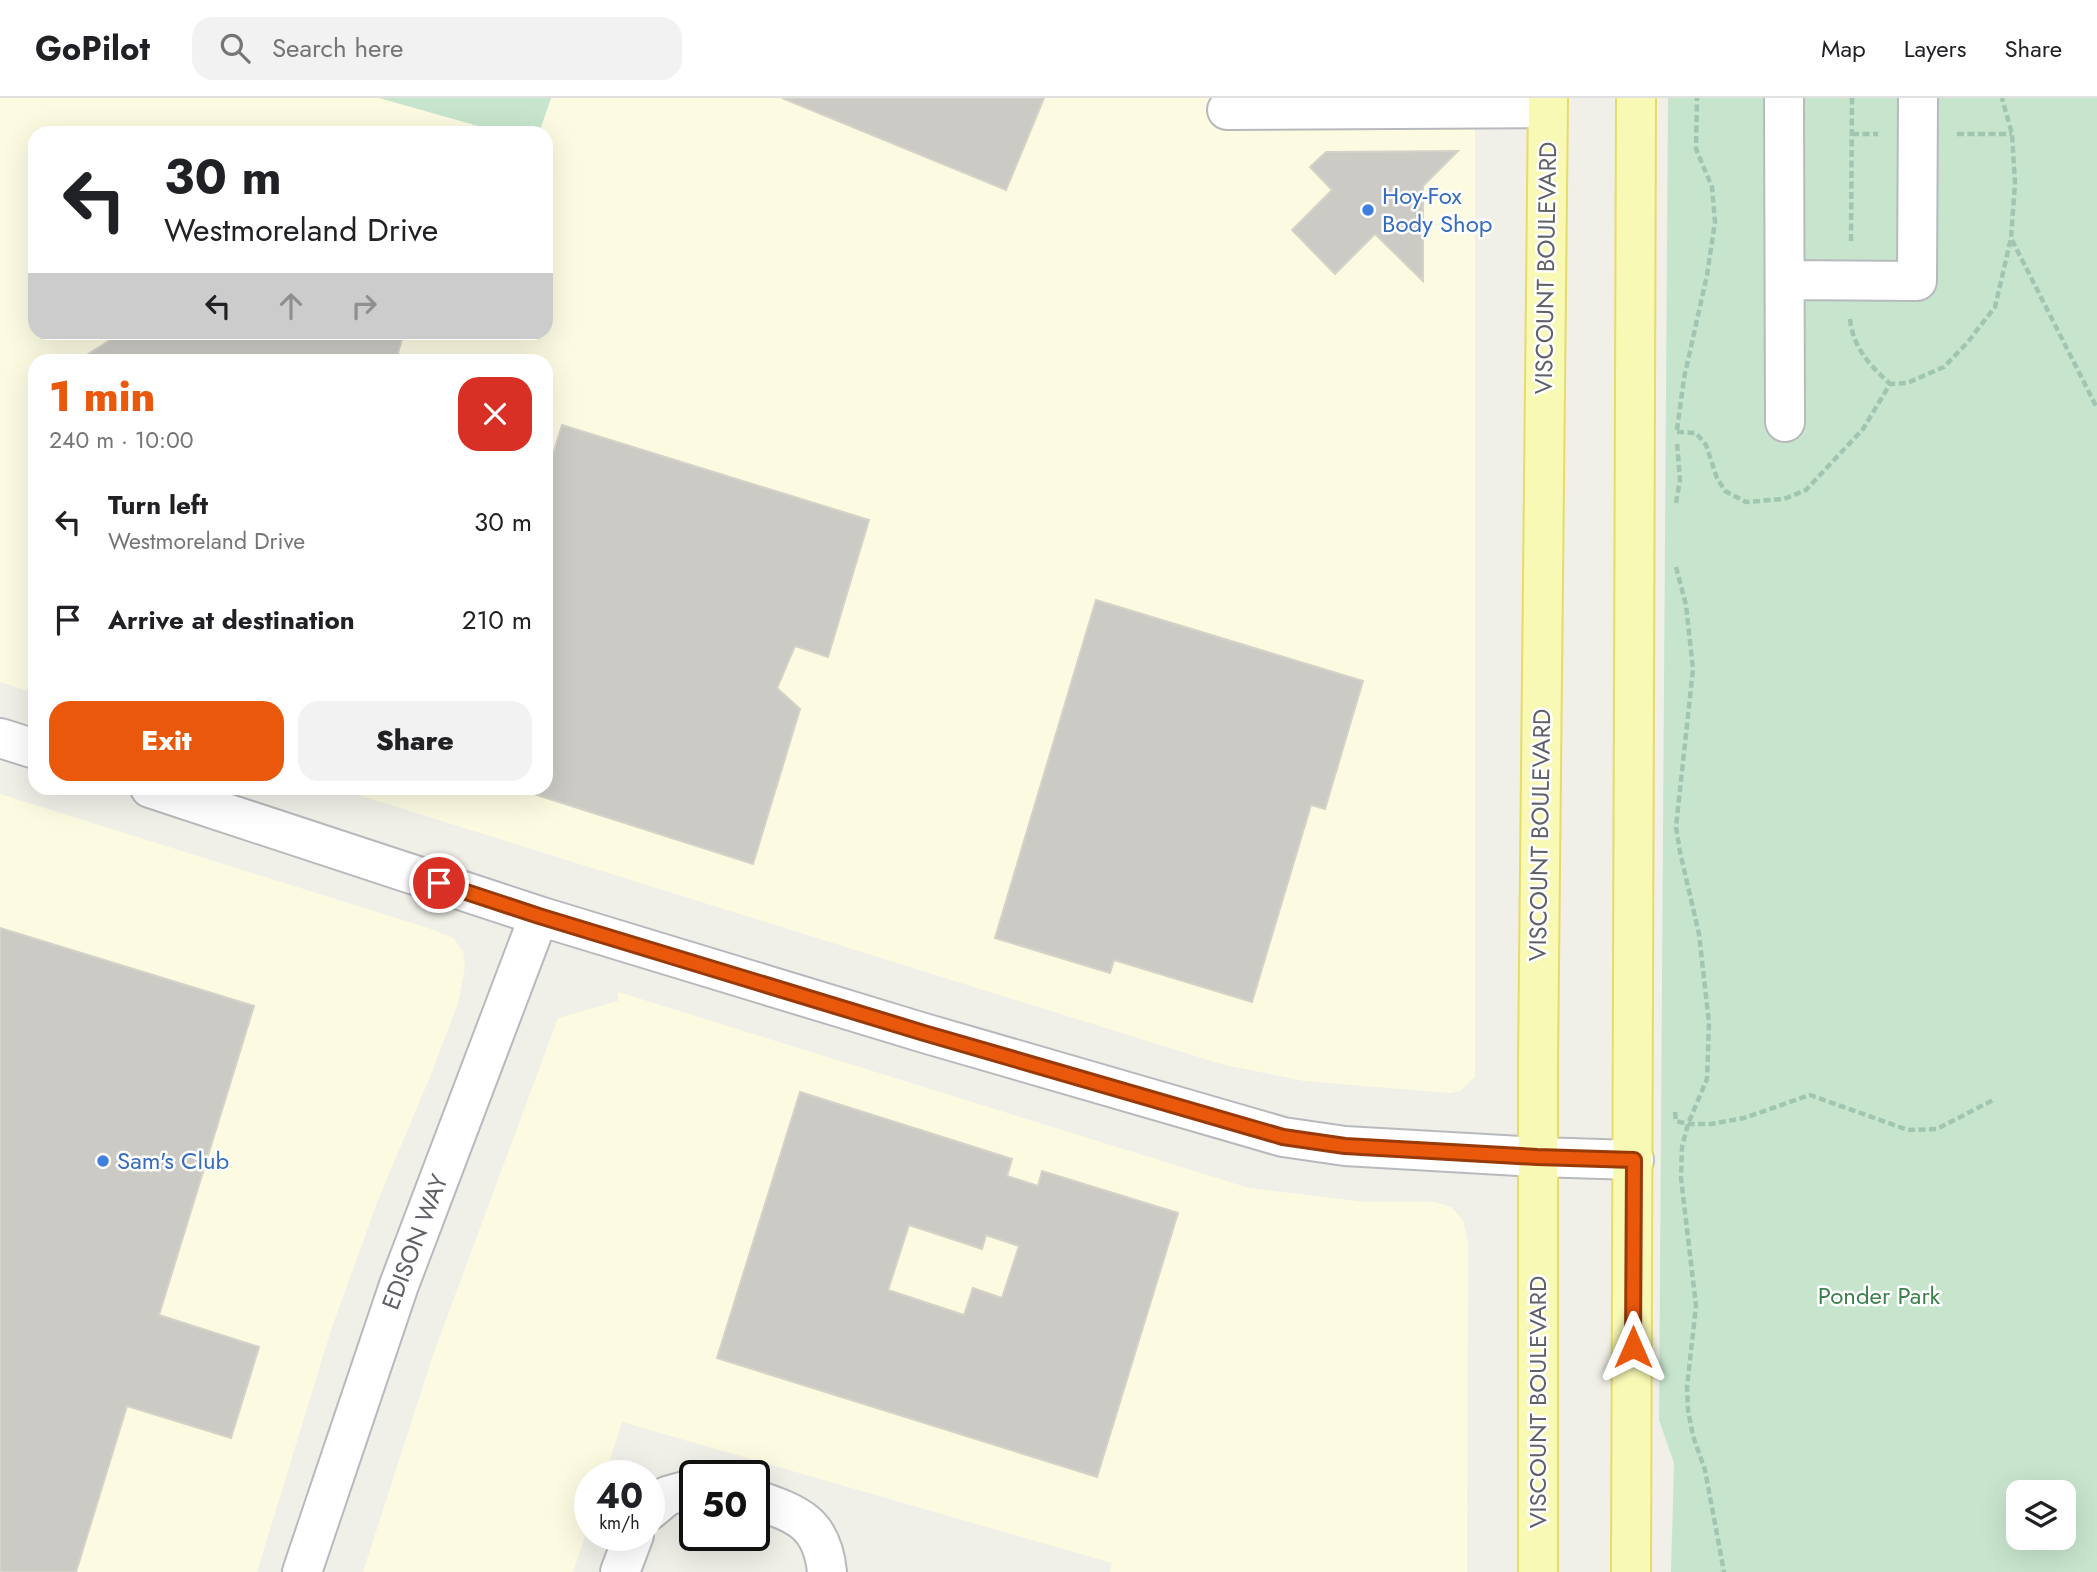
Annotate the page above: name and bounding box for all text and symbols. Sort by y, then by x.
search box [192,17,682,80]
text: GoPilot [35,25,150,72]
icon: search [216,29,254,67]
text: Search here [272,29,403,67]
text: Map [1821,31,1866,66]
text: Layers [1904,31,1966,66]
text: Share [2004,31,2062,66]
street label: VISCOUNT BOULEVARD [1526,141,1565,395]
text: 30 m [164,142,282,212]
icon: left [49,154,140,245]
place label: Hoy-Fox Body Shop [1382,178,1492,241]
marker: Hoy-Fox Body Shop [1360,202,1376,218]
text: Westmoreland Drive [164,207,438,253]
icon: left [199,287,237,325]
icon: ahead [272,287,310,325]
icon: right [345,287,383,325]
text: 1 min [49,366,155,427]
button: close [458,377,532,451]
text: 240 m · 10:00 [49,423,194,457]
text: Turn left [108,486,208,524]
icon: left [49,503,87,541]
text: 30 m [474,503,532,541]
text: Westmoreland Drive [108,524,305,558]
icon: arrive [49,601,87,639]
text: Arrive at destination [108,601,355,639]
text: 210 m [462,601,532,639]
button: Exit [49,701,284,781]
button: Share [298,701,532,781]
street label: VISCOUNT BOULEVARD [1520,708,1559,962]
pin [409,853,469,913]
icon: arrive [420,864,458,902]
place label: Sam's Club [117,1143,229,1178]
marker: Sam's Club [95,1153,111,1169]
street label: EDISON WAY [373,1169,457,1315]
street label: VISCOUNT BOULEVARD [1520,1276,1555,1528]
park label: Ponder Park [1818,1278,1941,1313]
position arrow [1596,1310,1670,1384]
speed limit sign: 50 [679,1460,770,1551]
text: 40 [596,1471,643,1521]
map controls [2006,1480,2076,1550]
button: layers [2006,1480,2076,1550]
text: km/h [599,1510,640,1536]

